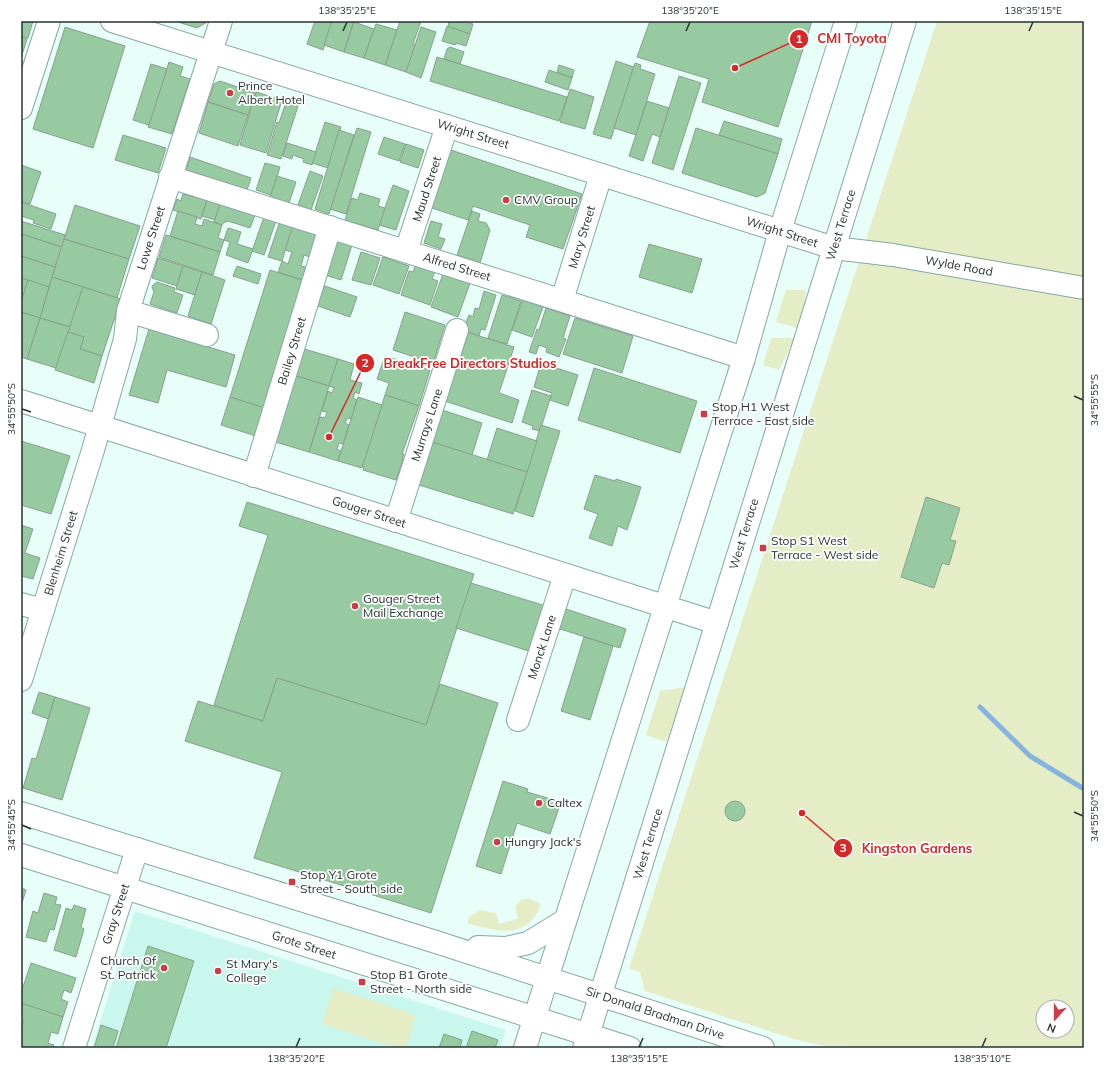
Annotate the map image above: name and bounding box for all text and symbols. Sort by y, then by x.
text: 138°35'25"E [318,4,376,17]
text: 138°35'20"E [661,4,719,17]
text: 138°35'15"E [1004,4,1062,17]
callout: CMI Toyota [789,26,895,51]
text: CMI Toyota [817,30,887,47]
text: 1 [795,31,803,46]
place label: Prince Albert Hotel [238,78,305,107]
marker: Prince Albert Hotel [225,88,235,98]
street label: Wright Street [435,115,511,152]
street label: Maud Street [409,154,444,223]
street label: West Terrace [823,188,858,262]
place label: CMV Group [514,192,578,207]
marker: CMV Group [501,195,511,205]
street label: Lowe Street [133,204,168,272]
street label: Mary Street [565,204,598,270]
street label: Wright Street [744,213,820,250]
street label: Alfred Street [421,249,493,284]
street label: Wylde Road [924,252,994,279]
street label: Bailey Street [274,315,309,387]
callout: BreakFree Directors Studios [355,351,564,376]
text: 2 [361,355,369,370]
text: BreakFree Directors Studios [384,355,556,371]
text: 34°55'55"S [1088,374,1101,426]
text: 34°55'50"S [5,383,18,435]
street label: Murrays Lane [408,387,445,463]
place label: Stop H1 West Terrace - East side [712,399,814,428]
marker: Stop H1 West Terrace - East side [699,409,709,419]
street label: Gouger Street [330,492,408,531]
street label: West Terrace [726,497,761,571]
street label: Blenheim Street [41,509,81,597]
place label: Stop S1 West Terrace - West side [771,533,878,562]
marker: Stop S1 West Terrace - West side [758,543,768,553]
place label: Gouger Street Mail Exchange [363,591,444,620]
marker: Gouger Street Mail Exchange [350,601,360,611]
street label: Monck Lane [524,613,559,681]
text: 34°55'50"S [1088,790,1101,842]
place label: Caltex [547,795,583,810]
marker: Caltex [534,798,544,808]
text: 34°55'45"S [5,799,18,851]
street label: West Terrace [630,807,665,881]
place label: Hungry Jack's [505,834,582,849]
callout: Kingston Gardens [833,835,980,860]
marker: Hungry Jack's [492,837,502,847]
text: 3 [839,840,847,855]
text: Kingston Gardens [862,840,972,856]
place label: Stop Y1 Grote Street - South side [300,867,403,896]
marker: Stop Y1 Grote Street - South side [287,877,297,887]
street label: Gray Street [99,882,132,946]
street label: Grote Street [270,927,338,962]
place label: Church Of St. Patrick [100,953,157,982]
place label: St Mary's College [226,956,278,985]
marker: Church Of St. Patrick [159,963,169,973]
marker: St Mary's College [213,966,223,976]
place label: Stop B1 Grote Street - North side [370,967,472,996]
marker: Stop B1 Grote Street - North side [357,977,367,987]
street label: Sir Donald Bradman Drive [584,983,726,1042]
north arrow [1035,999,1075,1039]
text: N [1045,1020,1058,1036]
text: 138°35'20"E [267,1052,325,1065]
text: 138°35'15"E [610,1052,668,1065]
text: 138°35'10"E [953,1052,1011,1065]

